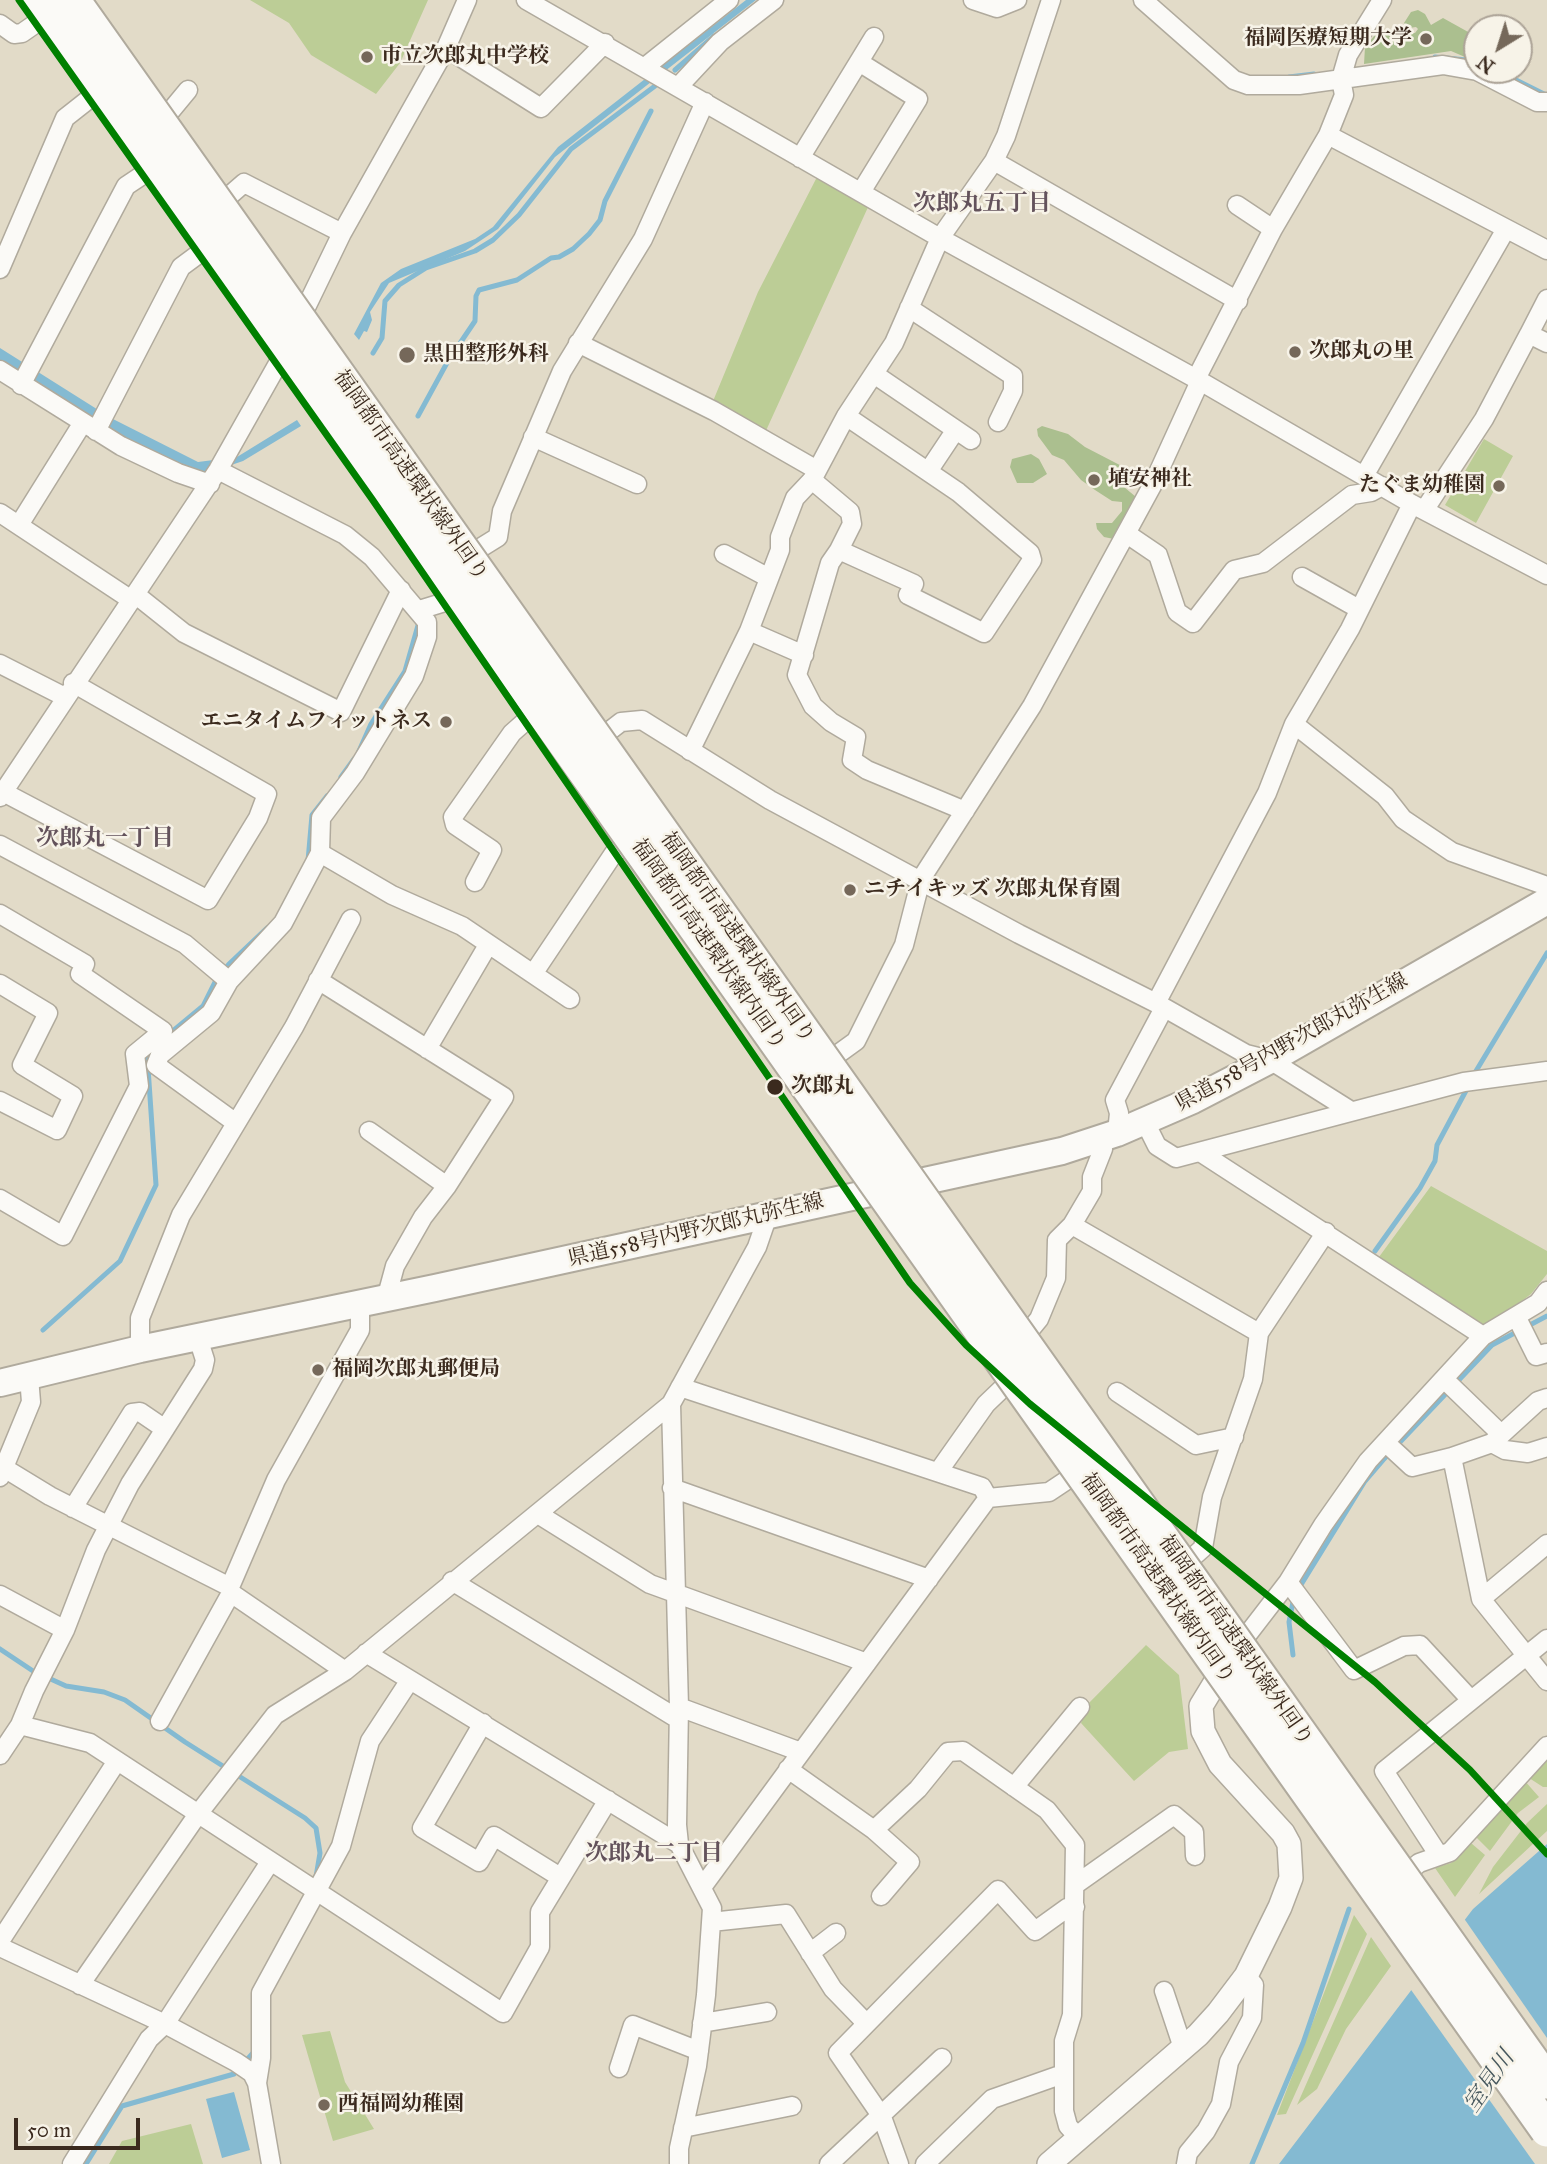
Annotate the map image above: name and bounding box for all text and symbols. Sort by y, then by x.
north arrow [1463,14,1533,84]
place label: 福岡医療短期大学 [1244,26,1412,52]
marker: 福岡医療短期大学 [1418,31,1434,47]
place label: 市立次郎丸中学校 [381,44,549,70]
marker: 市立次郎丸中学校 [359,49,375,65]
text: N [1473,50,1499,78]
district label: 次郎丸五丁目 [913,190,1051,218]
place label: 次郎丸の里 [1309,339,1414,365]
place label: 黒田整形外科 [423,342,549,368]
marker: 次郎丸の里 [1287,344,1303,360]
marker: 黒田整形外科 [397,345,417,365]
street label: 福岡都市高速環状線外回り [327,366,493,586]
place label: 埴安神社 [1108,467,1192,493]
marker: 埴安神社 [1086,472,1102,488]
place label: たぐま幼稚園 [1359,473,1485,499]
marker: たぐま幼稚園 [1491,478,1507,494]
place label: エニタイムフィットネス [201,709,432,735]
marker: エニタイムフィットネス [438,714,454,730]
district label: 次郎丸一丁目 [36,825,174,853]
street label: 福岡都市高速環状線外回り [654,828,820,1048]
street label: 福岡都市高速環状線内回り [625,835,791,1055]
place label: ニチイキッズ 次郎丸保育園 [864,877,1121,903]
marker: ニチイキッズ 次郎丸保育園 [842,882,858,898]
street label: 県道558号内野次郎丸弥生線 [1171,969,1413,1117]
place label: 次郎丸 [791,1074,854,1100]
marker: 次郎丸 [765,1077,785,1097]
street label: 県道558号内野次郎丸弥生線 [566,1189,826,1273]
place label: 福岡次郎丸郵便局 [332,1357,500,1383]
marker: 福岡次郎丸郵便局 [310,1362,326,1378]
street label: 福岡都市高速環状線内回り [1074,1469,1240,1689]
street label: 福岡都市高速環状線外回り [1152,1531,1318,1751]
district label: 次郎丸二丁目 [585,1840,723,1868]
water label: 室見川 [1459,2046,1521,2118]
place label: 西福岡幼稚園 [338,2092,464,2118]
marker: 西福岡幼稚園 [316,2097,332,2113]
scale bar [18,2104,144,2148]
text: 50 m [27,2117,71,2143]

